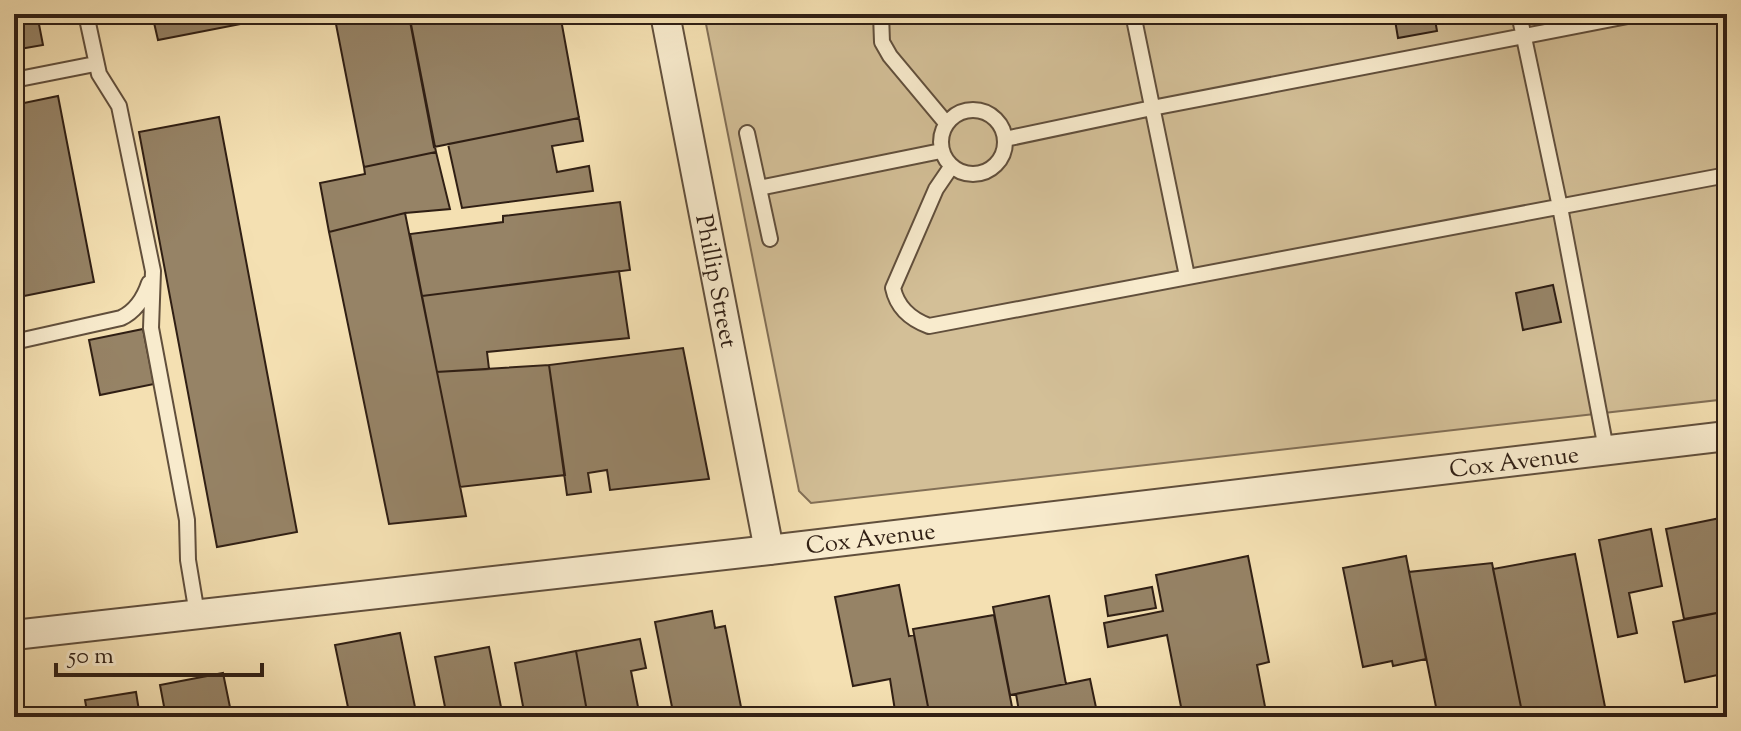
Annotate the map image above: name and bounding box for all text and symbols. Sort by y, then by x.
street label: Phillip Street [685,212,744,351]
street label: Cox Avenue [1448,439,1581,488]
street label: Cox Avenue [804,515,937,564]
scale bar [56,627,262,677]
text: 50 m [66,640,114,674]

